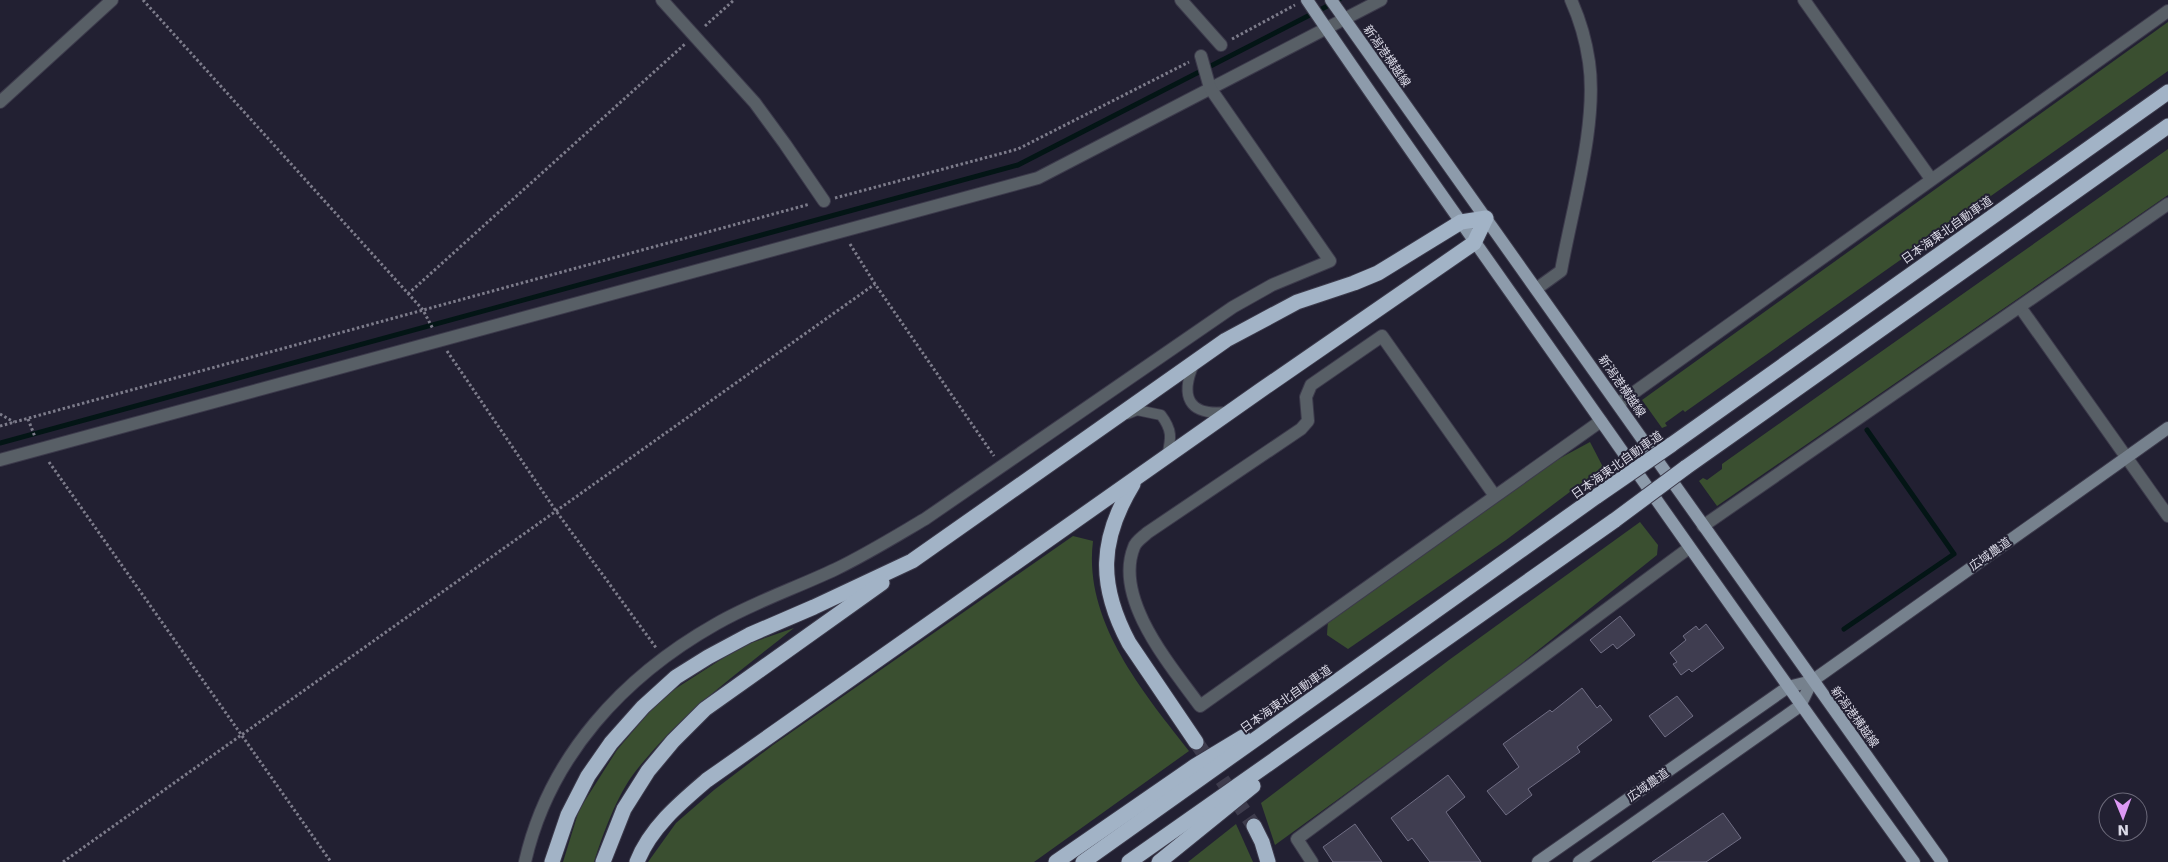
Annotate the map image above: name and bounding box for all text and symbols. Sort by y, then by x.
street label: 新潟港横越線 [1361,22,1413,90]
street label: 日本海東北自動車道 [1899,193,1995,267]
street label: 新潟港横越線 [1596,352,1648,420]
street label: 日本海東北自動車道 [1569,428,1665,502]
street label: 広域農道 [1966,534,2014,574]
street label: 日本海東北自動車道 [1238,662,1334,736]
street label: 新潟港横越線 [1828,684,1882,750]
street label: 広域農道 [1624,765,1672,805]
north arrow [2098,792,2148,842]
text: N [2117,822,2129,838]

